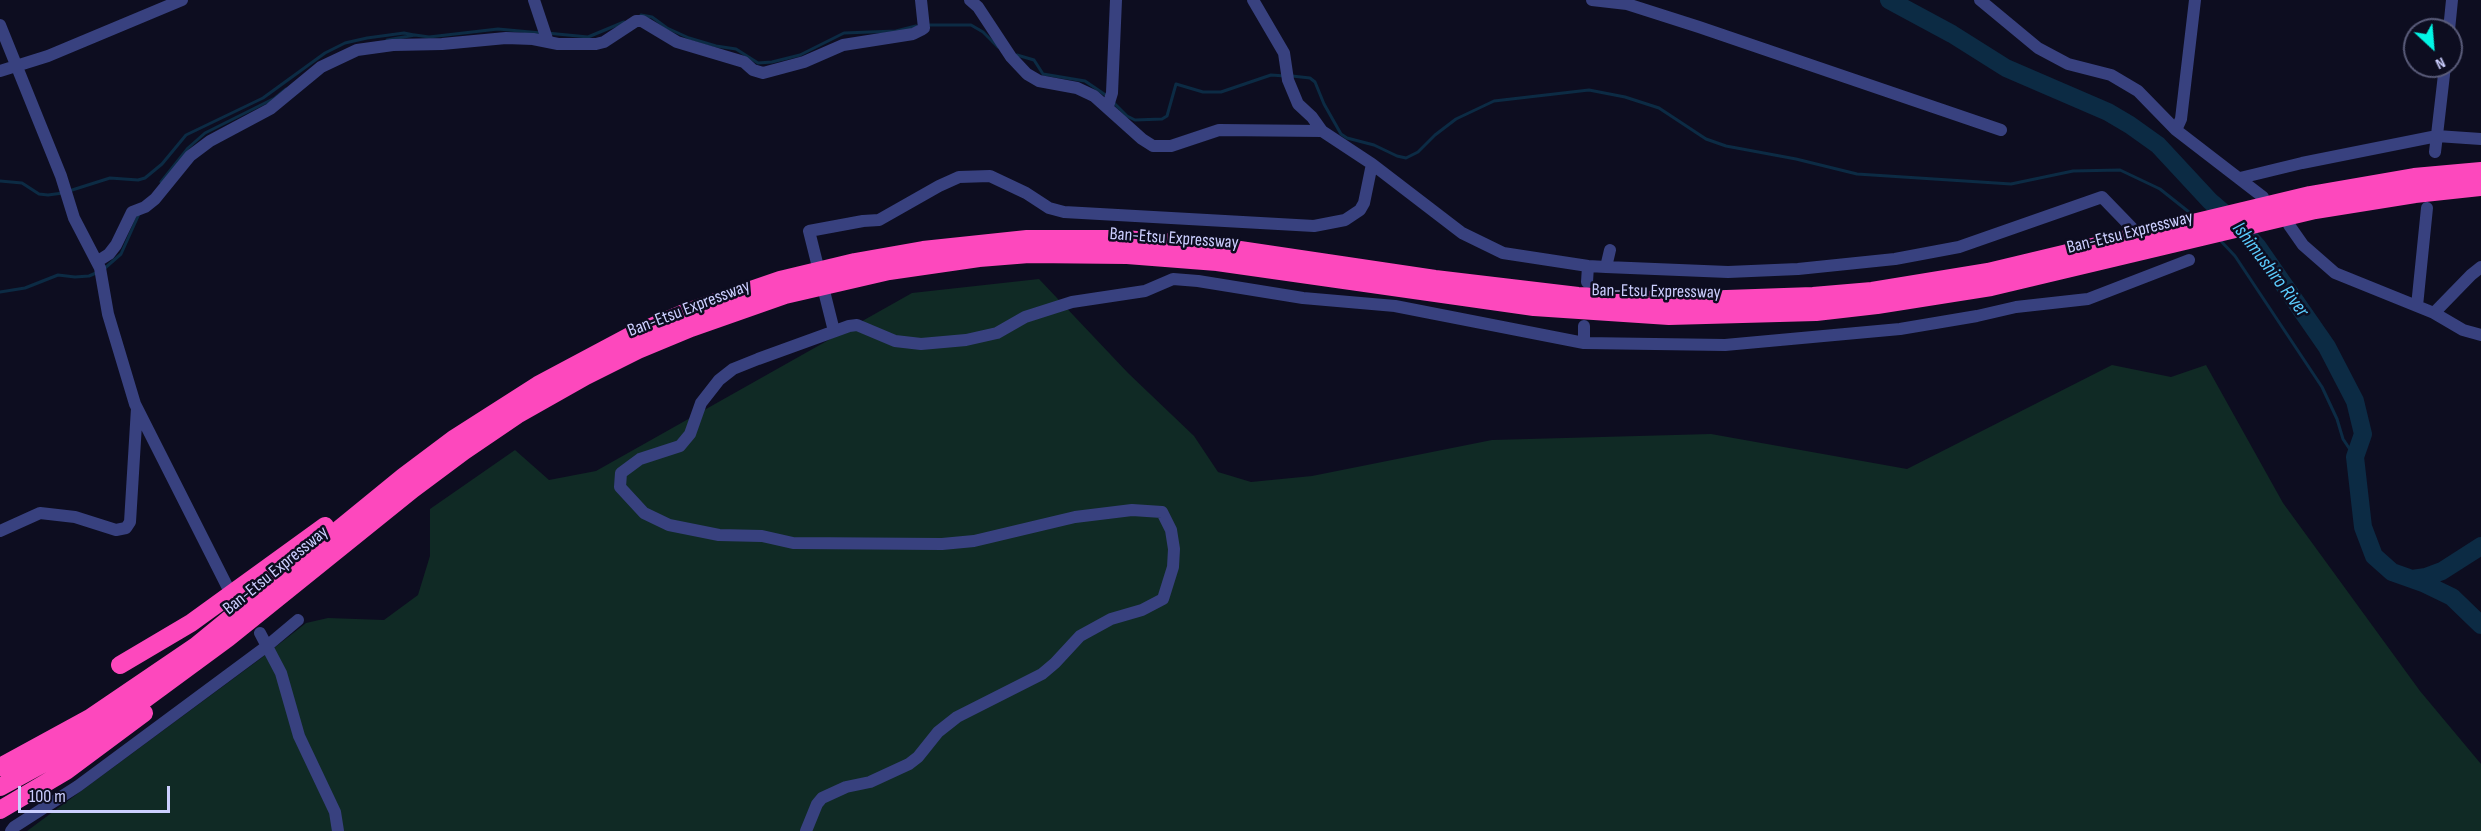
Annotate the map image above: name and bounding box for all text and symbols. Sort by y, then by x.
north arrow [2403,18,2463,78]
text: N [2432,52,2448,73]
street label: Ban-Etsu Expressway [2065,207,2195,259]
water label: Ishimushiro River [2226,218,2314,322]
street label: Ban-Etsu Expressway [1109,224,1239,254]
street label: Ban-Etsu Expressway [625,276,753,342]
street label: Ban-Etsu Expressway [1591,280,1721,304]
street label: Ban-Etsu Expressway [219,522,333,620]
scale bar [21,774,172,812]
text: 100 m [29,786,66,807]

